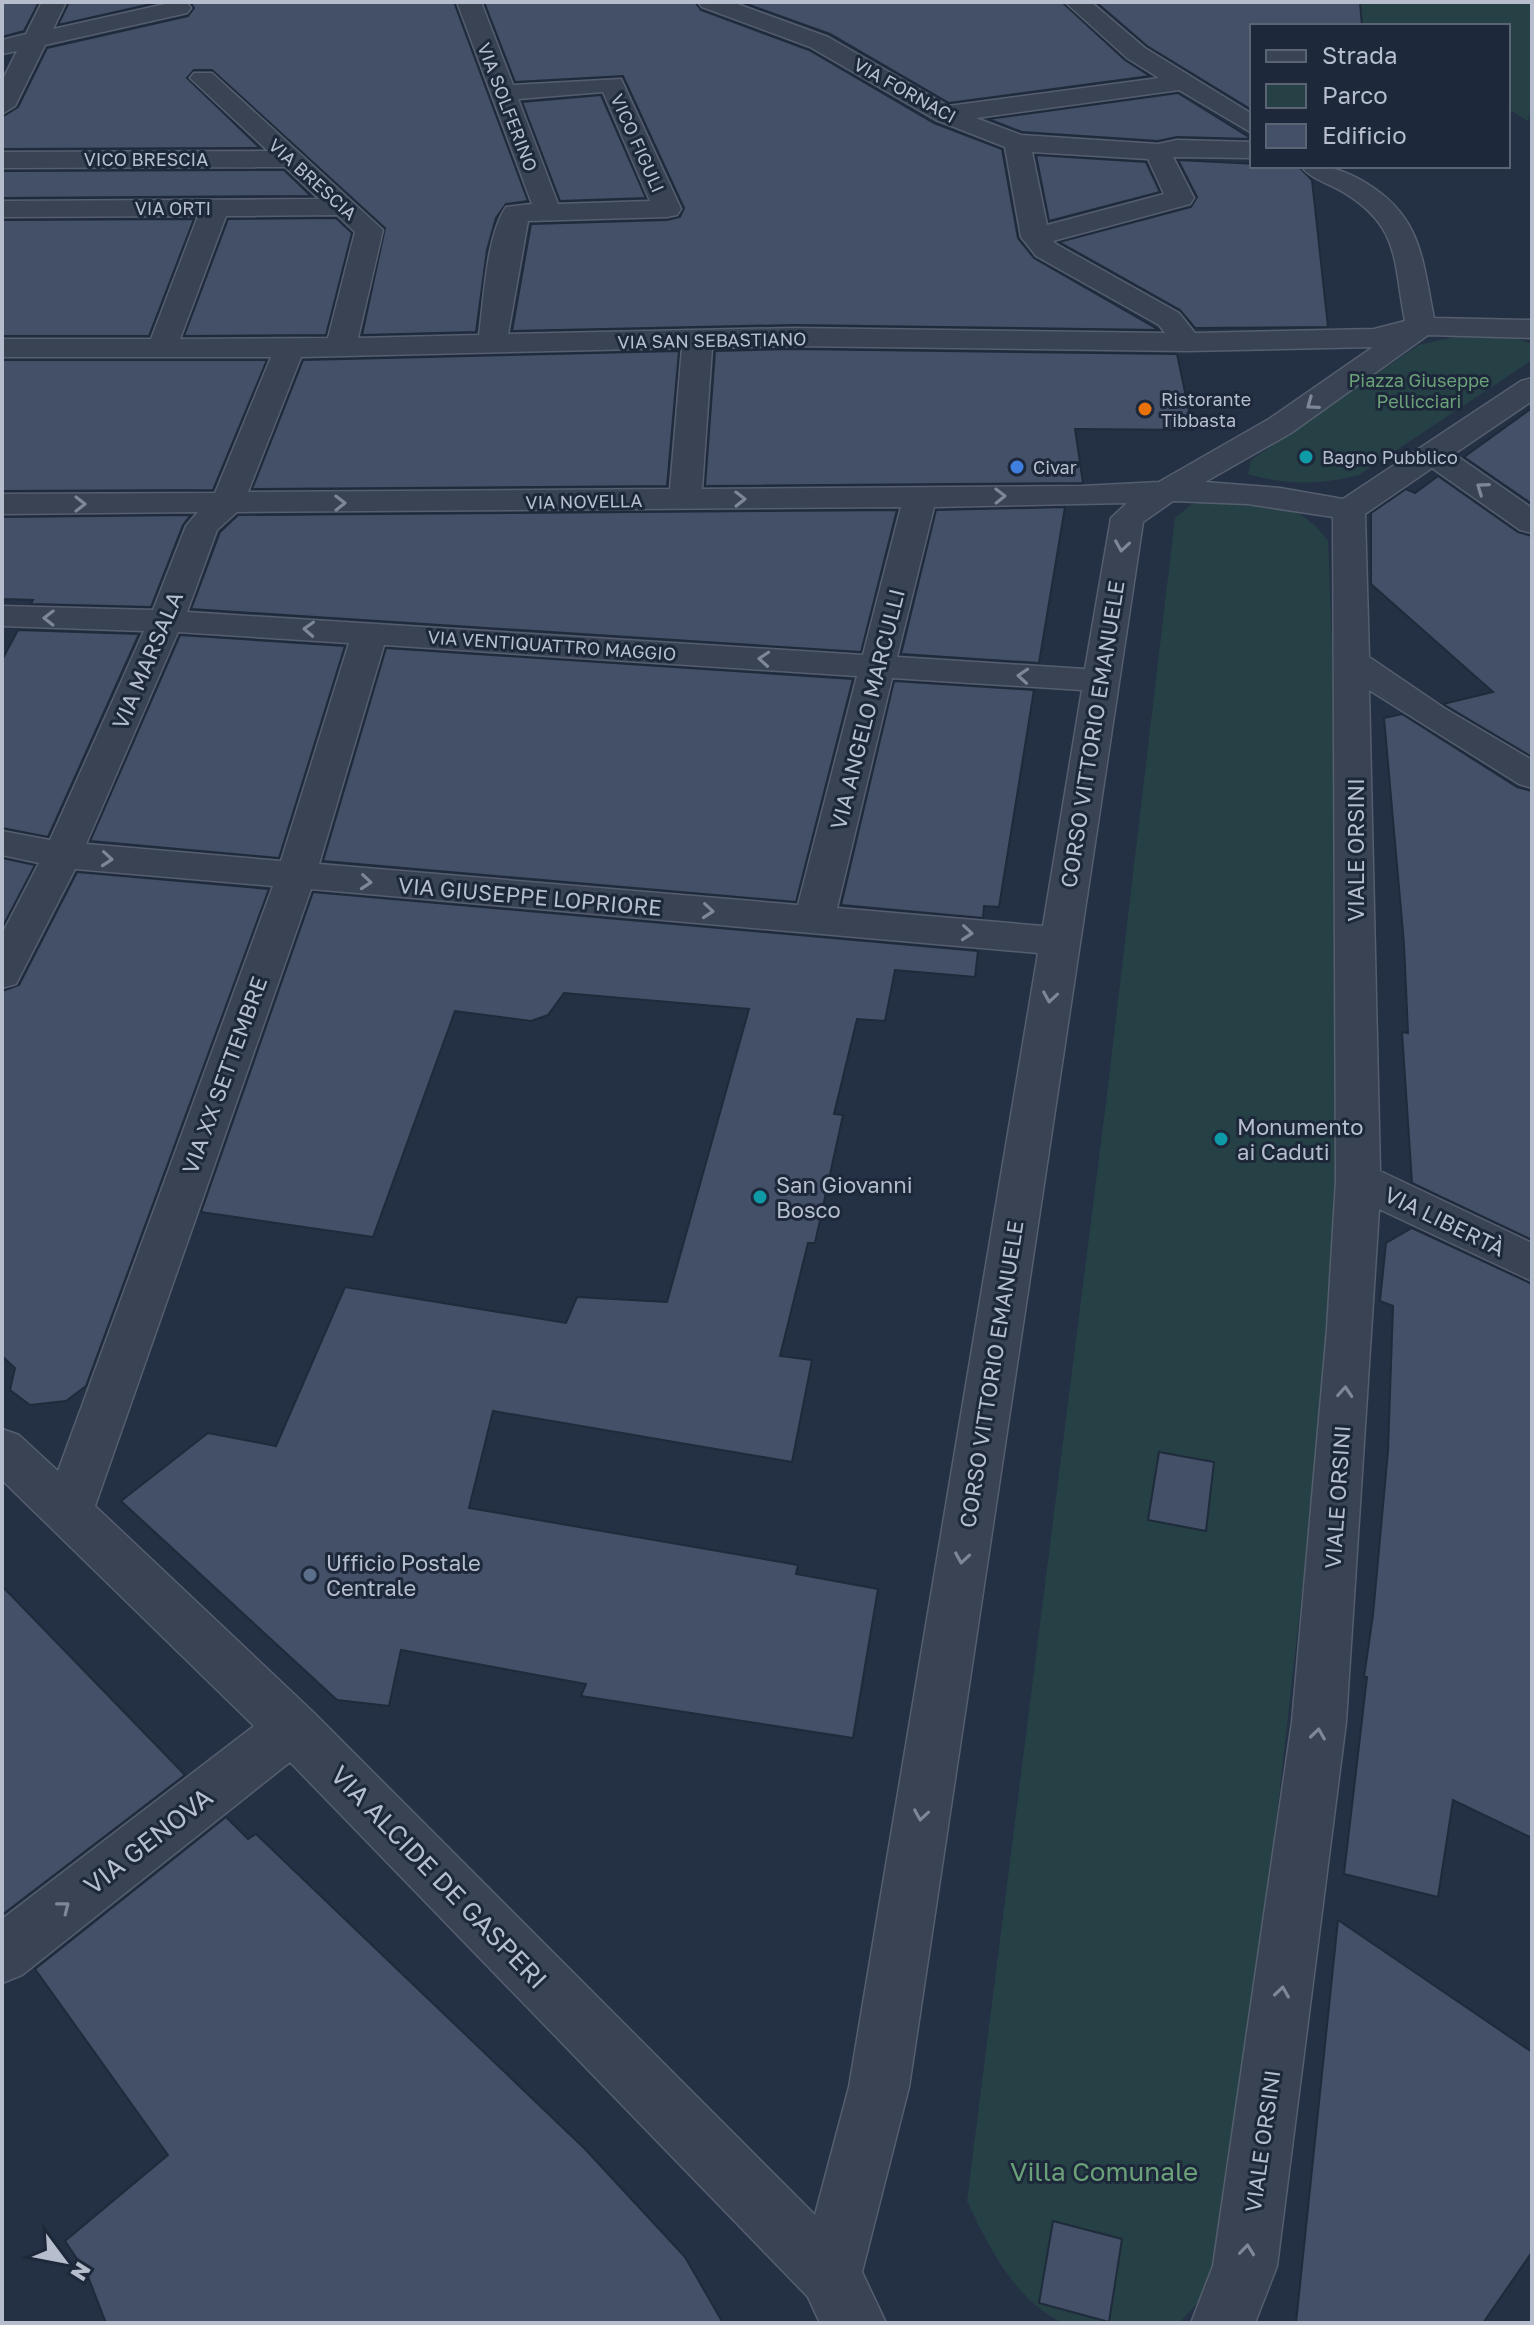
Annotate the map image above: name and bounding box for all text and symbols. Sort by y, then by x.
legend [1250,24,1510,168]
street label: VIA SOLFERINO [473,40,543,174]
text: Strada [1322,40,1397,69]
street label: VIA FORNACI [850,53,960,127]
text: Parco [1322,80,1388,109]
street label: VICO FIGULI [606,90,670,196]
text: Edificio [1322,120,1407,149]
street label: VIA BRESCIA [264,134,362,224]
street label: VICO BRESCIA [84,148,208,170]
street label: VIA ORTI [135,197,211,219]
street label: VIA SAN SEBASTIANO [617,327,807,353]
park label: Piazza Giuseppe Pellicciari [1349,369,1489,412]
place label: Ristorante Tibbasta [1161,388,1251,431]
one-way arrow [1306,394,1320,408]
marker: Ristorante Tibbasta [1136,400,1154,418]
place label: Bagno Pubblico [1322,446,1458,468]
marker: Bagno Pubblico [1297,448,1315,466]
place label: Civar [1033,456,1077,478]
marker: Civar [1008,458,1026,476]
one-way arrow [1477,483,1491,498]
one-way arrow [994,488,1007,505]
street label: VIA NOVELLA [525,489,643,513]
one-way arrow [734,490,747,508]
one-way arrow [334,494,347,512]
one-way arrow [74,495,87,513]
one-way arrow [1115,540,1132,553]
street label: CORSO VITTORIO EMANUELE [1054,578,1130,890]
street label: VIA ANGELO MARCULLI [824,586,910,832]
street label: VIA MARSALA [106,587,188,733]
one-way arrow [42,609,55,626]
one-way arrow [302,621,315,638]
street label: VIA VENTIQUATTRO MAGGIO [427,625,677,665]
one-way arrow [757,651,770,668]
one-way arrow [1016,668,1029,685]
street label: VIALE ORSINI [1342,778,1369,922]
one-way arrow [101,850,114,867]
street label: VIA GIUSEPPE LOPRIORE [397,871,663,921]
one-way arrow [360,873,373,890]
one-way arrow [702,902,715,919]
one-way arrow [961,925,974,942]
street label: VIA XX SETTEMBRE [176,973,272,1177]
one-way arrow [1042,990,1059,1003]
place label: Monumento ai Caduti [1237,1113,1364,1165]
marker: Monumento ai Caduti [1212,1130,1230,1148]
place label: San Giovanni Bosco [776,1171,913,1223]
street label: VIA LIBERTÀ [1380,1180,1510,1262]
marker: San Giovanni Bosco [751,1188,769,1206]
street label: CORSO VITTORIO EMANUELE [953,1218,1029,1530]
one-way arrow [1337,1385,1354,1398]
street label: VIALE ORSINI [1319,1424,1355,1570]
place label: Ufficio Postale Centrale [326,1549,481,1601]
one-way arrow [954,1551,971,1565]
marker: Ufficio Postale Centrale [301,1566,319,1584]
one-way arrow [1309,1728,1326,1741]
street label: VIA ALCIDE DE GASPERI [324,1759,554,1995]
street label: VIA GENOVA [78,1781,218,1901]
one-way arrow [914,1808,931,1821]
one-way arrow [55,1902,69,1916]
one-way arrow [1273,1985,1290,1999]
street label: VIALE ORSINI [1239,2068,1285,2214]
park label: Villa Comunale [1010,2156,1198,2187]
north arrow [24,2221,104,2301]
one-way arrow [1238,2243,1255,2256]
text: N [66,2258,97,2286]

